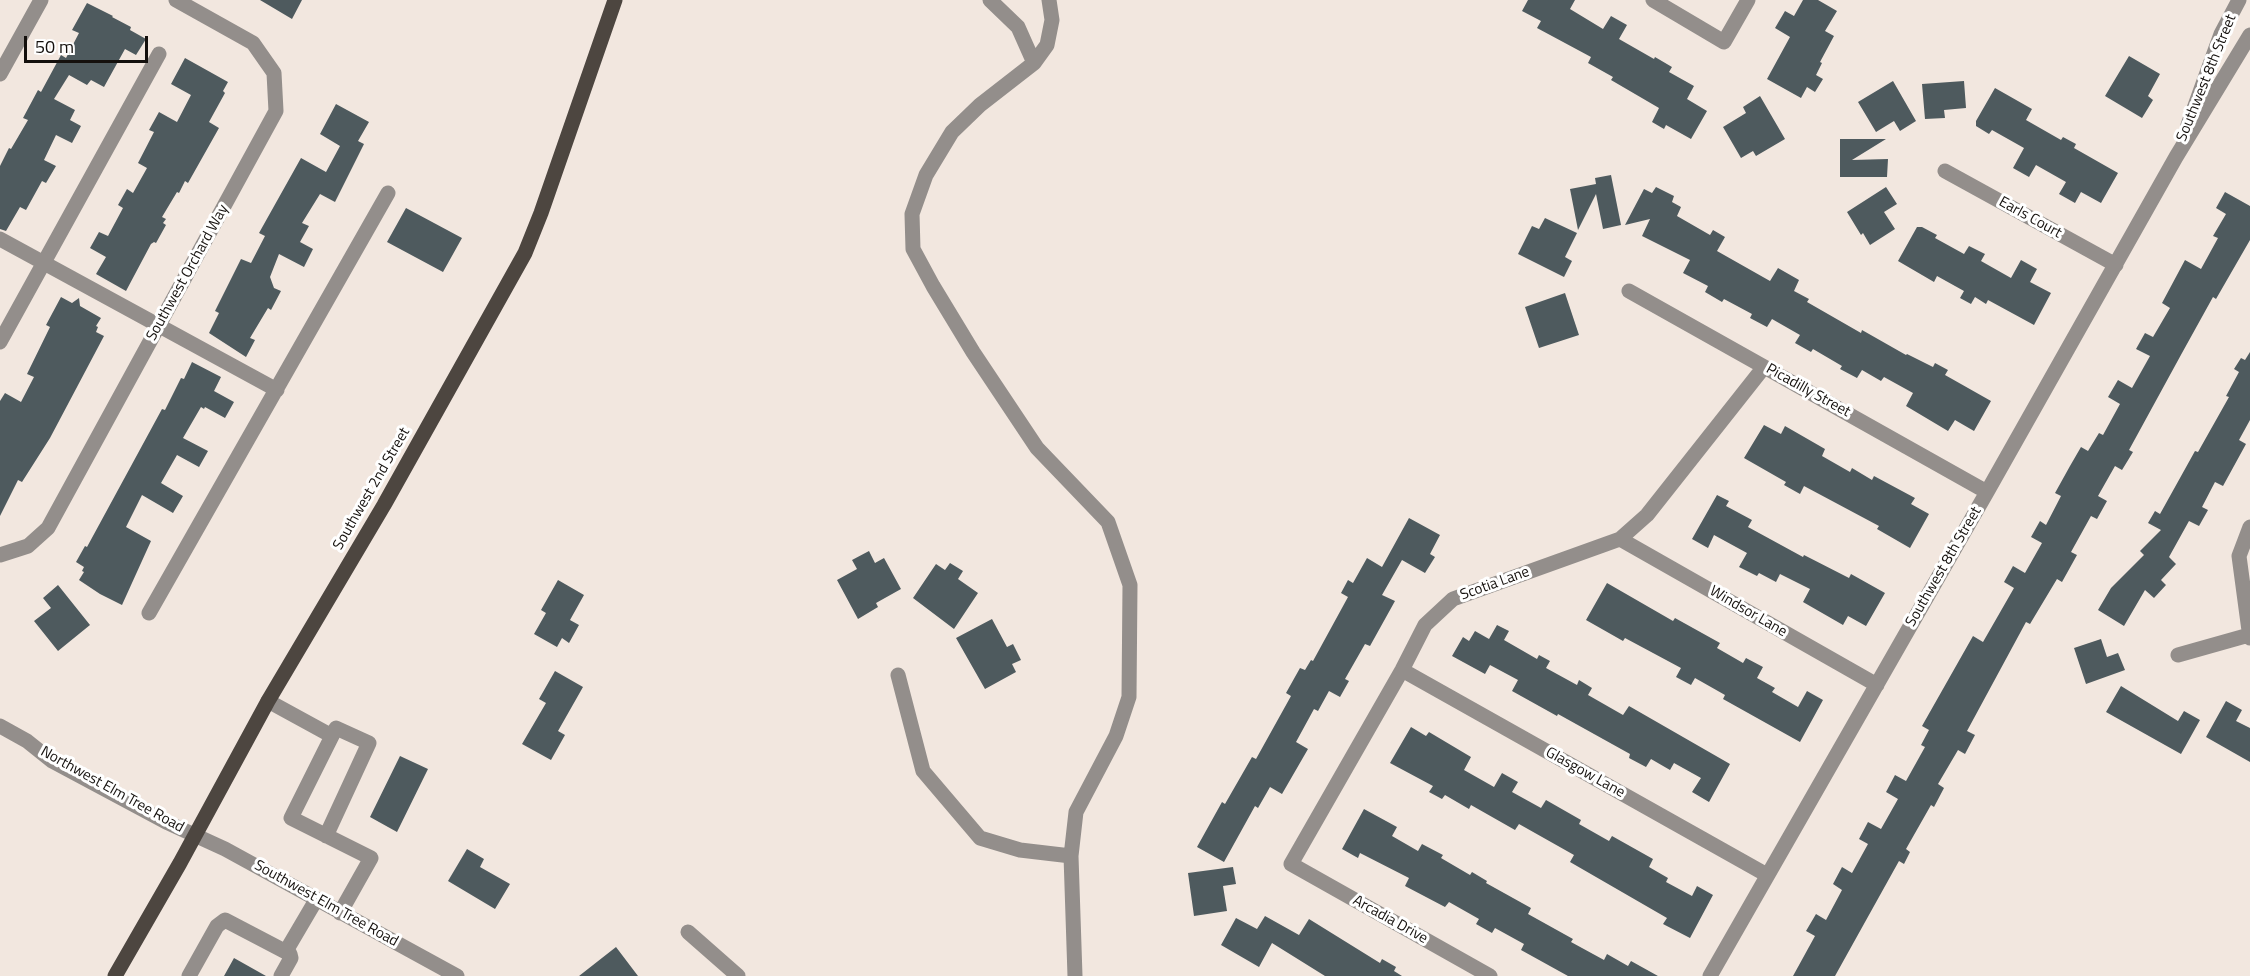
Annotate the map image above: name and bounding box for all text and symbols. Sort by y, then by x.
street label: Southwest 8th Street [2173,12,2241,144]
scale bar [27,24,152,62]
text: 50 m [35,33,74,60]
street label: Earls Court [1995,193,2065,243]
street label: Southwest Orchard Way [143,202,233,344]
street label: Picadilly Street [1763,360,1853,422]
street label: Southwest 2nd Street [330,425,414,553]
street label: Southwest 8th Street [1902,504,1986,630]
street label: Scotia Lane [1458,563,1532,605]
street label: Windsor Lane [1706,583,1790,641]
street label: Northwest Elm Tree Road [37,743,187,837]
street label: Glasgow Lane [1542,744,1628,802]
street label: Southwest Elm Tree Road [251,857,401,951]
street label: Arcadia Drive [1349,892,1431,948]

